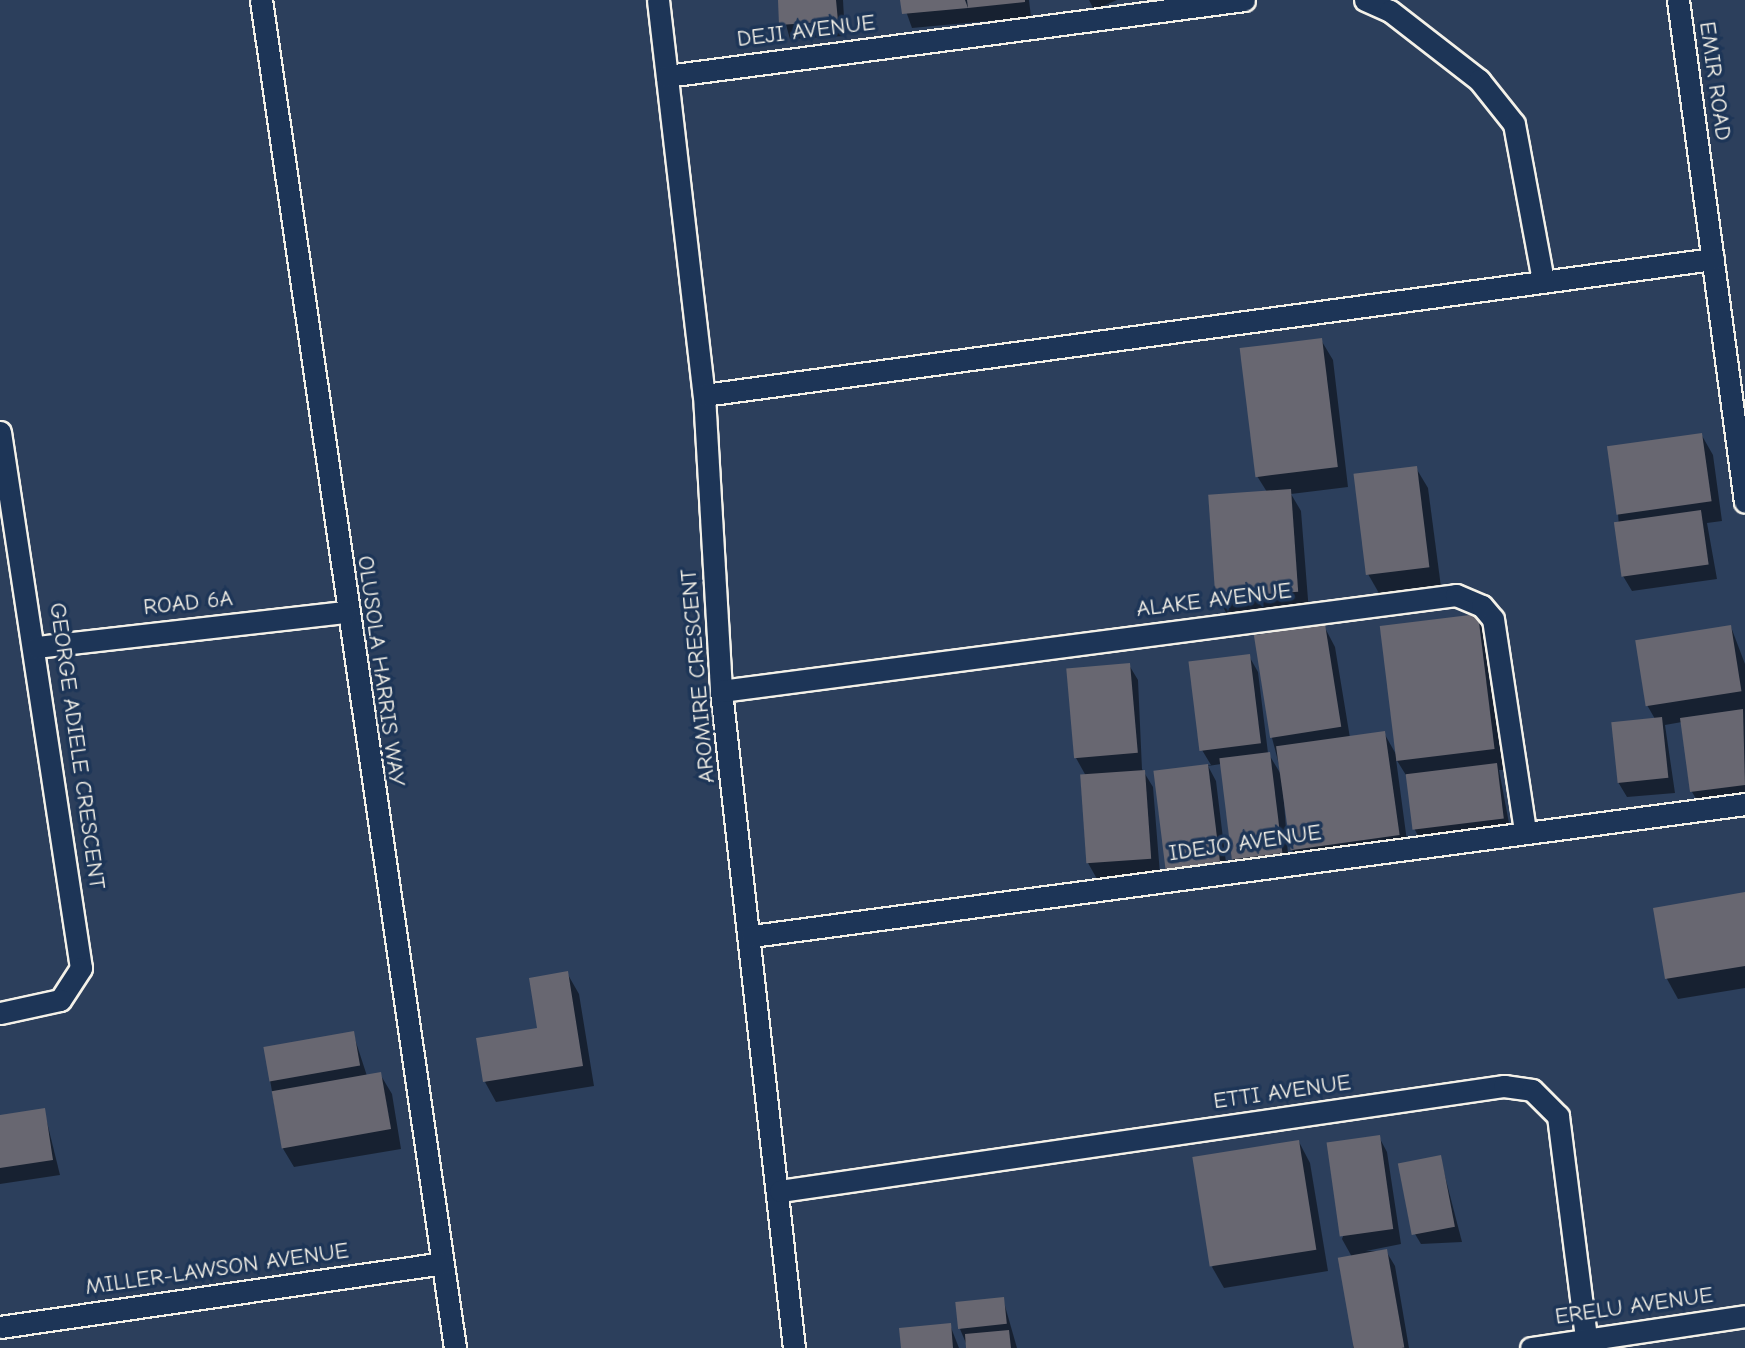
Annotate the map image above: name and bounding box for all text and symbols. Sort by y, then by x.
street label: DEJI AVENUE [735,9,877,53]
street label: EMIR ROAD [1693,20,1737,142]
street label: OLUSOLA HARRIS WAY [351,554,411,788]
street label: AROMIRE CRESCENT [675,568,721,784]
street label: ALAKE AVENUE [1135,577,1293,623]
street label: ROAD 6A [142,585,234,621]
street label: GEORGE ADIELE CRESCENT [43,601,111,891]
street label: IDEJO AVENUE [1167,819,1323,867]
street label: ETTI AVENUE [1212,1069,1352,1115]
street label: MILLER-LAWSON AVENUE [84,1237,350,1301]
street label: ERELU AVENUE [1553,1281,1715,1331]

